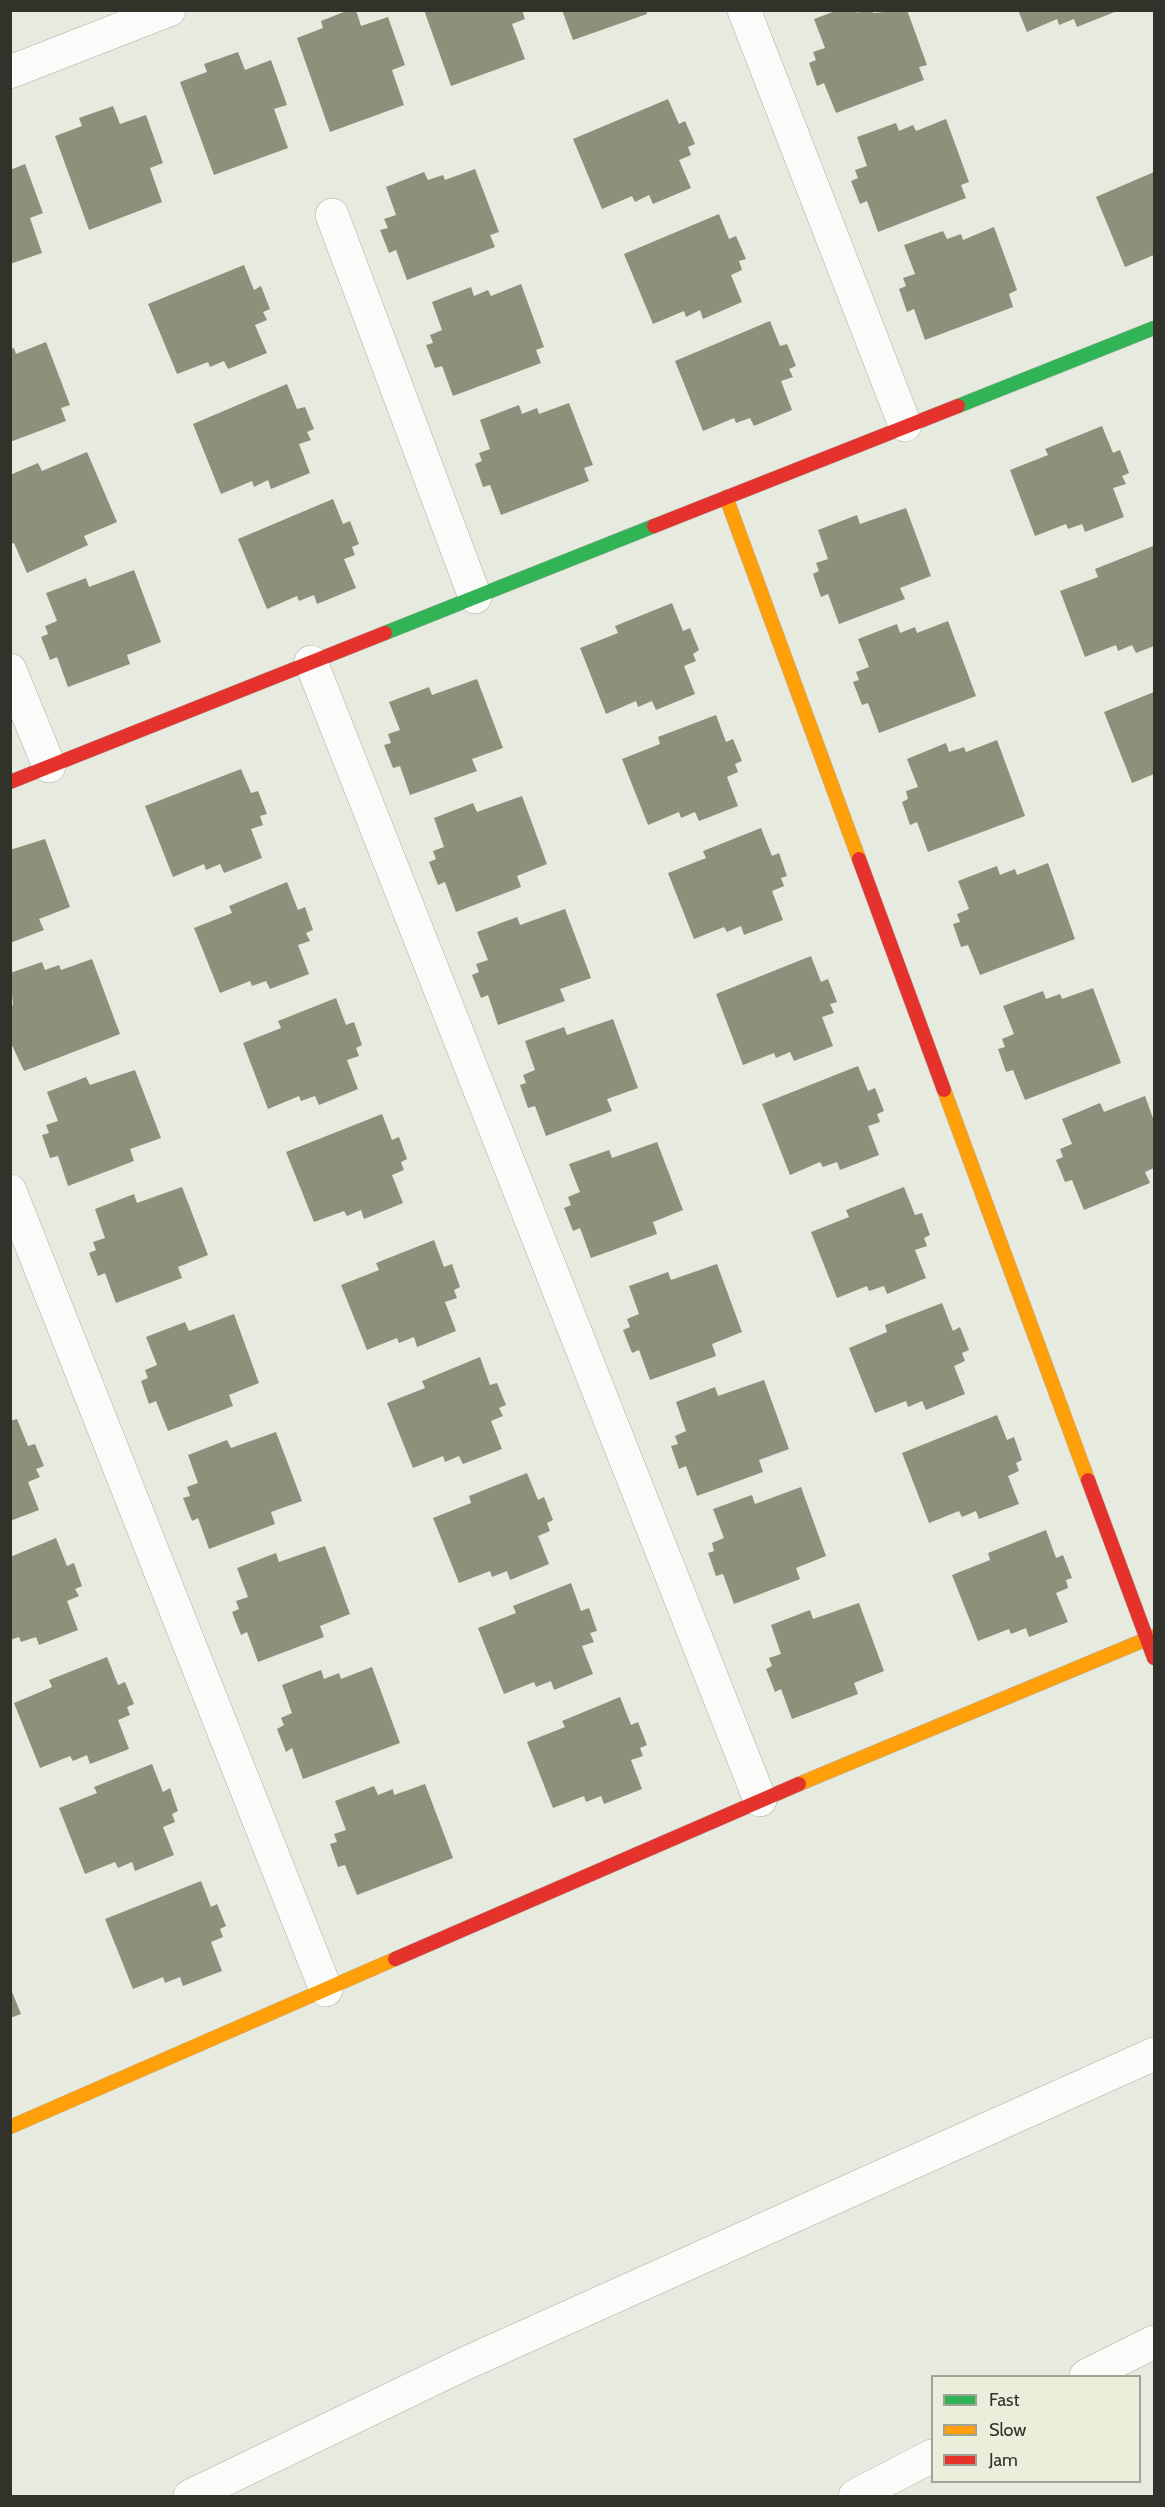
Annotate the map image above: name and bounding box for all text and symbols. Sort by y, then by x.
legend [931,2375,1141,2483]
text: Fast [989,2389,1020,2411]
text: Slow [989,2419,1026,2441]
text: Jam [989,2449,1018,2471]

